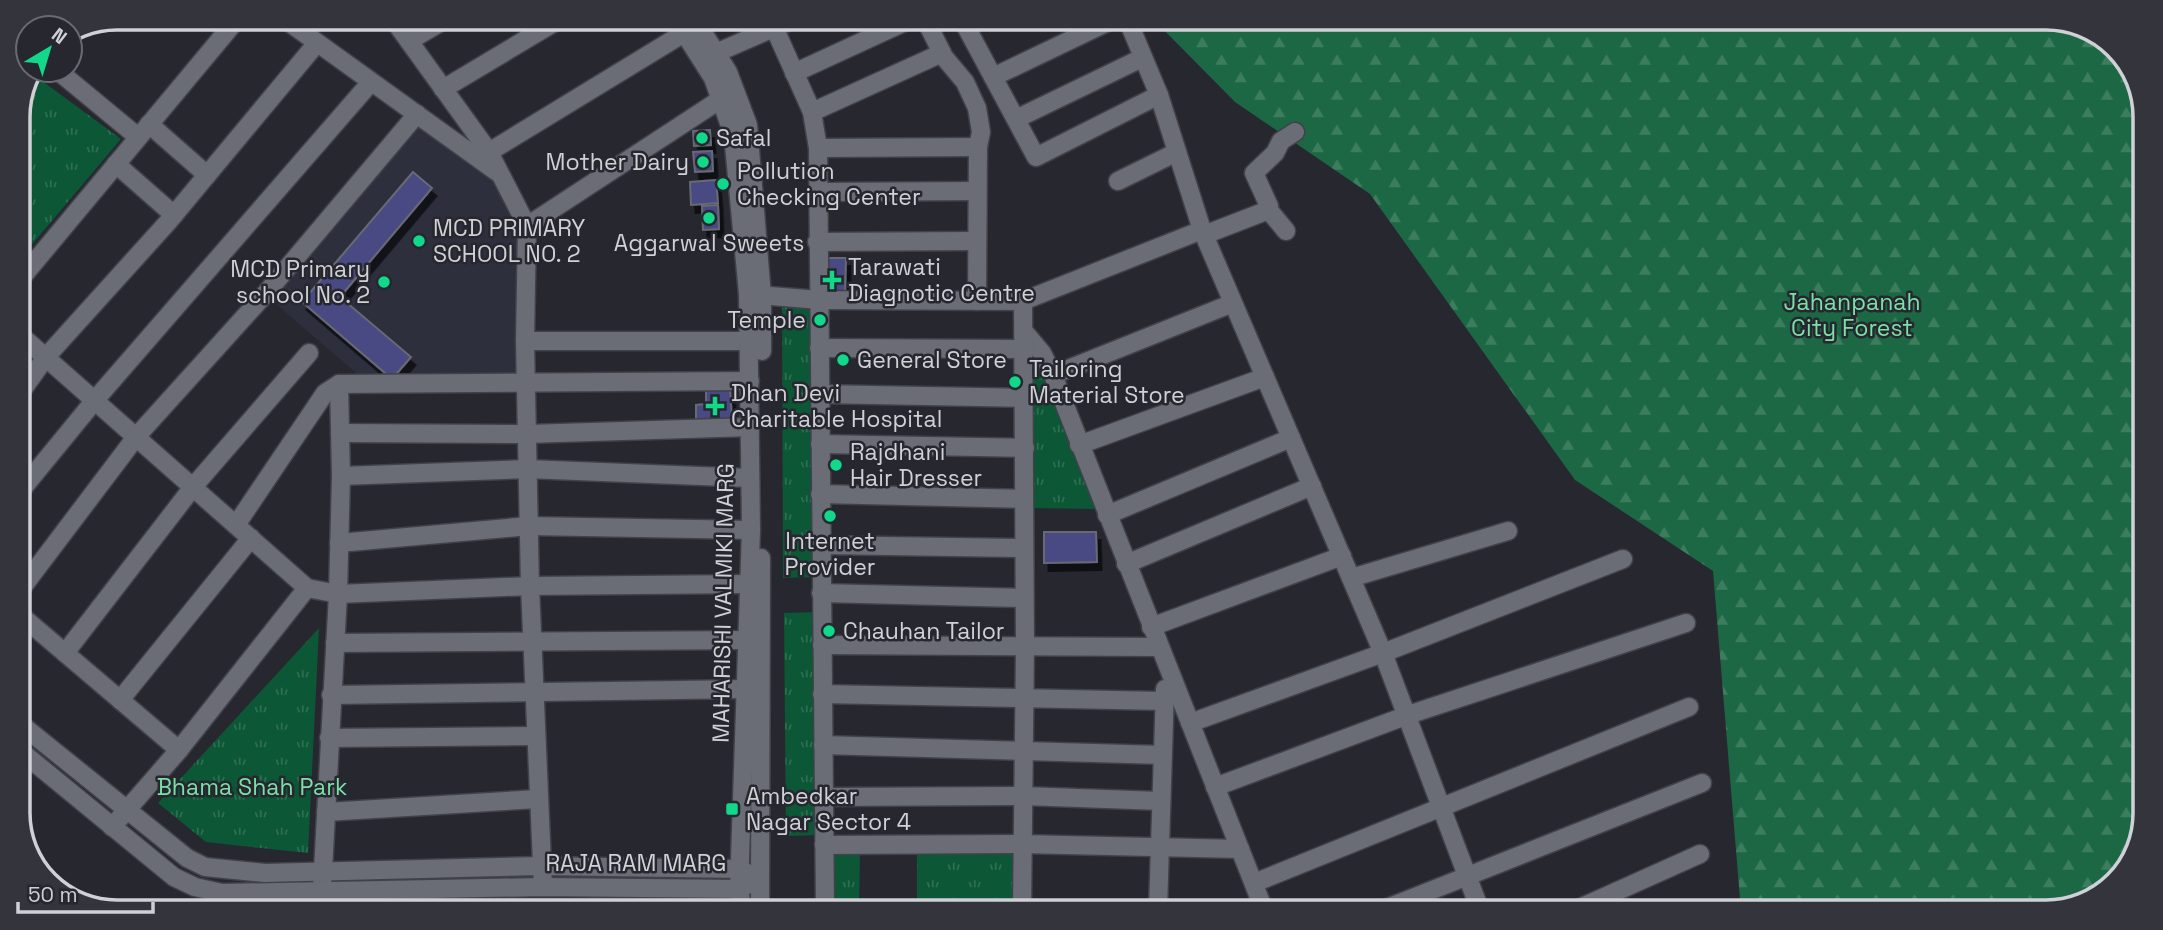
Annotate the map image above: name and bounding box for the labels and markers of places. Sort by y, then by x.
place label: Safal [716,123,771,153]
marker: Safal [694,130,710,146]
place label: Mother Dairy [546,147,689,177]
marker: Mother Dairy [695,154,711,170]
place label: Pollution Checking Center [737,156,921,212]
marker: Pollution Checking Center [715,176,731,192]
marker: Aggarwal Sweets [701,210,717,226]
place label: MCD PRIMARY SCHOOL NO. 2 [433,213,585,269]
place label: Aggarwal Sweets [614,228,804,258]
marker: MCD PRIMARY SCHOOL NO. 2 [411,233,427,249]
place label: Tarawati Diagnotic Centre [848,252,1035,308]
place label: MCD Primary school No. 2 [230,254,370,310]
marker: Tarawati Diagnotic Centre [822,270,842,290]
marker: MCD Primary school No. 2 [376,274,392,290]
place label: Temple [727,305,806,335]
marker: Temple [812,312,828,328]
place label: General Store [857,345,1007,375]
marker: General Store [835,352,851,368]
place label: Tailoring Material Store [1029,354,1185,410]
marker: Tailoring Material Store [1007,374,1023,390]
place label: Dhan Devi Charitable Hospital [731,378,942,434]
marker: Dhan Devi Charitable Hospital [705,396,725,416]
place label: Rajdhani Hair Dresser [850,437,982,493]
marker: Rajdhani Hair Dresser [828,457,844,473]
marker: Internet Provider [822,508,838,524]
place label: Internet Provider [785,526,875,582]
place label: Chauhan Tailor [843,616,1005,646]
marker: Chauhan Tailor [821,623,837,639]
place label: Ambedkar Nagar Sector 4 [746,781,911,837]
marker: Ambedkar Nagar Sector 4 [724,801,740,817]

